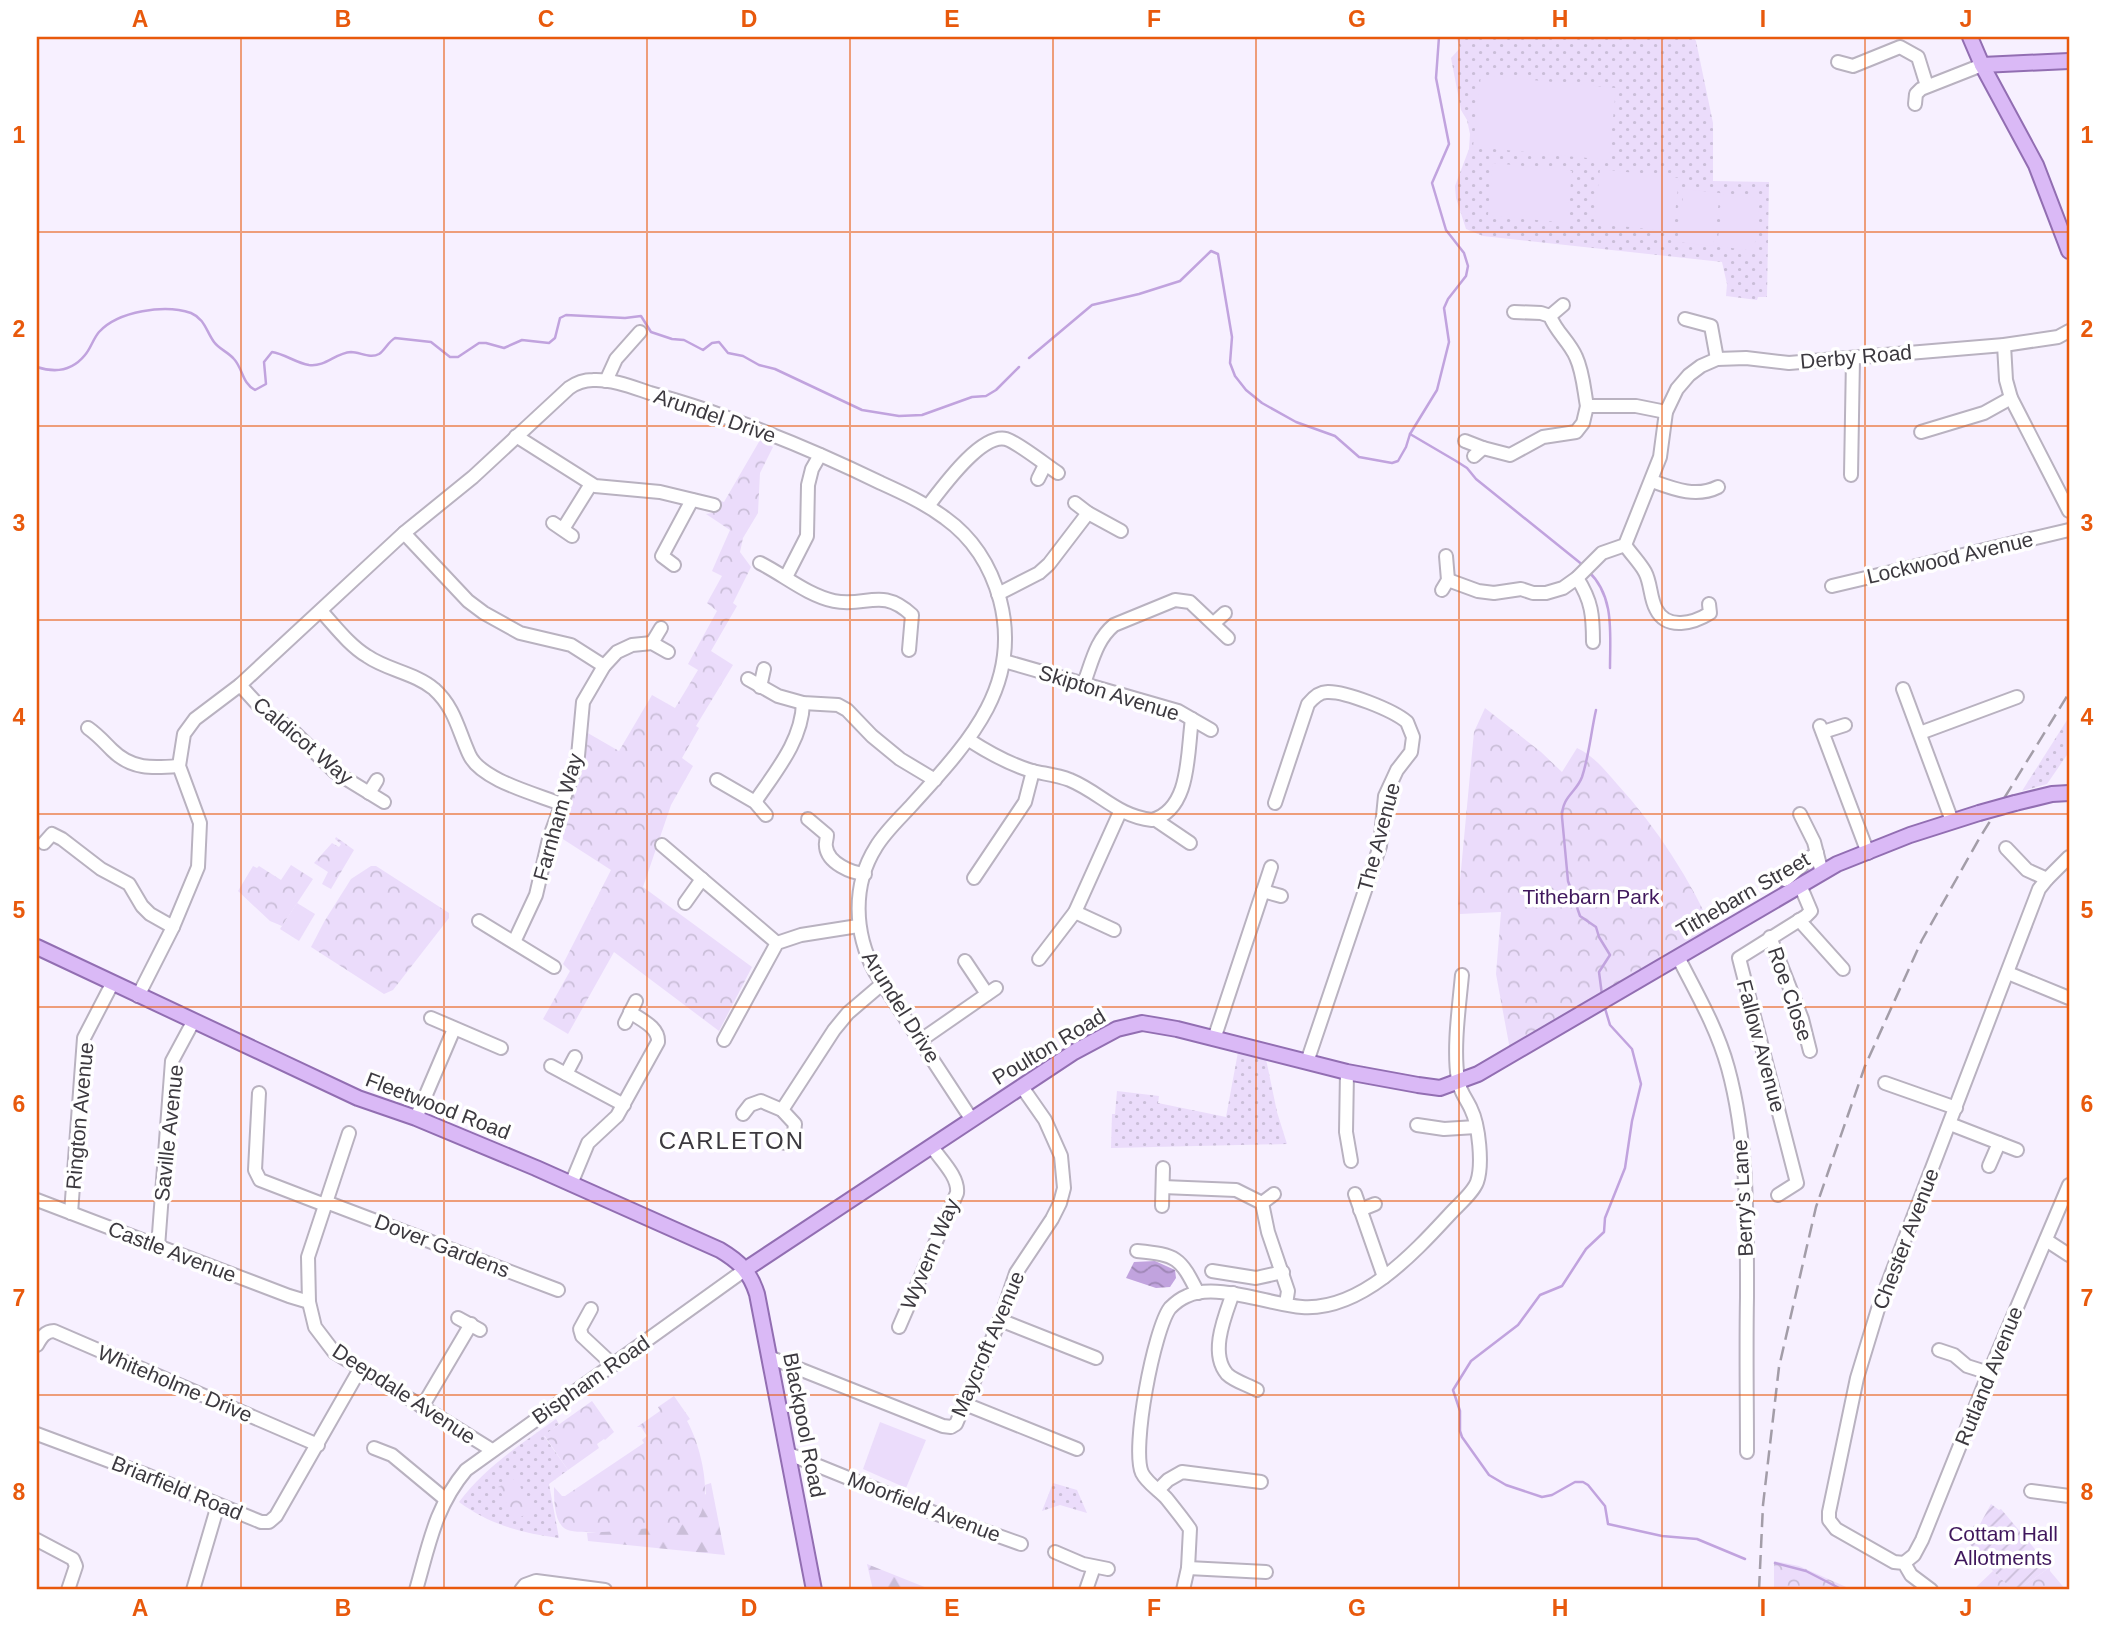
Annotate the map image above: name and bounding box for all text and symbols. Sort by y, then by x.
text: A [132,6,148,32]
text: B [335,6,351,32]
text: C [538,6,554,32]
text: D [741,6,757,32]
text: E [944,6,960,32]
text: F [1147,6,1161,32]
text: G [1348,6,1366,32]
text: H [1552,6,1568,32]
text: I [1760,6,1766,32]
text: J [1960,6,1972,32]
text: 1 [13,122,26,148]
text: 1 [2081,122,2094,148]
text: 2 [13,316,25,342]
text: 2 [2081,316,2093,342]
street label: Derby Road [1799,340,1913,373]
street label: Arundel Drive [651,384,779,447]
text: 3 [13,510,25,536]
text: 3 [2081,510,2093,536]
street label: Lockwood Avenue [1864,527,2035,588]
street label: Skipton Avenue [1036,660,1182,725]
street label: Caldicot Way [249,692,358,789]
text: 4 [13,704,26,730]
text: 4 [2081,704,2094,730]
street label: Farnham Way [528,750,587,883]
street label: The Avenue [1353,780,1404,894]
street label: Tithebarn Street [1672,847,1814,942]
park label: Tithebarn Park [1523,885,1660,908]
text: 5 [13,897,26,923]
text: 5 [2081,897,2094,923]
street label: Roe Close [1764,944,1817,1044]
street label: Arundel Drive [858,947,945,1067]
street label: Fallow Avenue [1733,977,1790,1115]
street label: Poulton Road [988,1004,1109,1089]
street label: Rington Avenue [62,1041,97,1191]
street label: Saville Avenue [150,1063,187,1202]
street label: Fleetwood Road [363,1067,514,1144]
text: 6 [13,1091,25,1117]
text: 6 [2081,1091,2093,1117]
district label: CARLETON [659,1127,805,1154]
street label: Berry's Lane [1728,1139,1757,1257]
street label: Chester Avenue [1868,1165,1943,1313]
street label: Wyvern Way [896,1195,963,1313]
street label: Dover Gardens [372,1209,513,1282]
street label: Castle Avenue [105,1217,239,1286]
street label: Maycroft Avenue [946,1267,1029,1420]
text: 7 [13,1285,25,1311]
text: 7 [2081,1285,2093,1311]
street label: Rutland Avenue [1950,1303,2027,1449]
street label: Bispham Road [528,1331,654,1429]
street label: Deepdale Avenue [329,1339,480,1448]
street label: Whiteholme Drive [94,1341,256,1427]
street label: Blackpool Road [779,1351,830,1499]
street label: Briarfield Road [108,1451,246,1524]
street label: Moorfield Avenue [844,1467,1004,1546]
text: 8 [13,1479,26,1505]
text: 8 [2081,1479,2094,1505]
park label: Cottam Hall Allotments [1948,1522,2058,1569]
text: A [132,1595,148,1621]
text: B [335,1595,351,1621]
text: C [538,1595,554,1621]
text: D [741,1595,757,1621]
text: E [944,1595,960,1621]
text: F [1147,1595,1161,1621]
text: G [1348,1595,1366,1621]
text: H [1552,1595,1568,1621]
text: I [1760,1595,1766,1621]
text: J [1960,1595,1972,1621]

